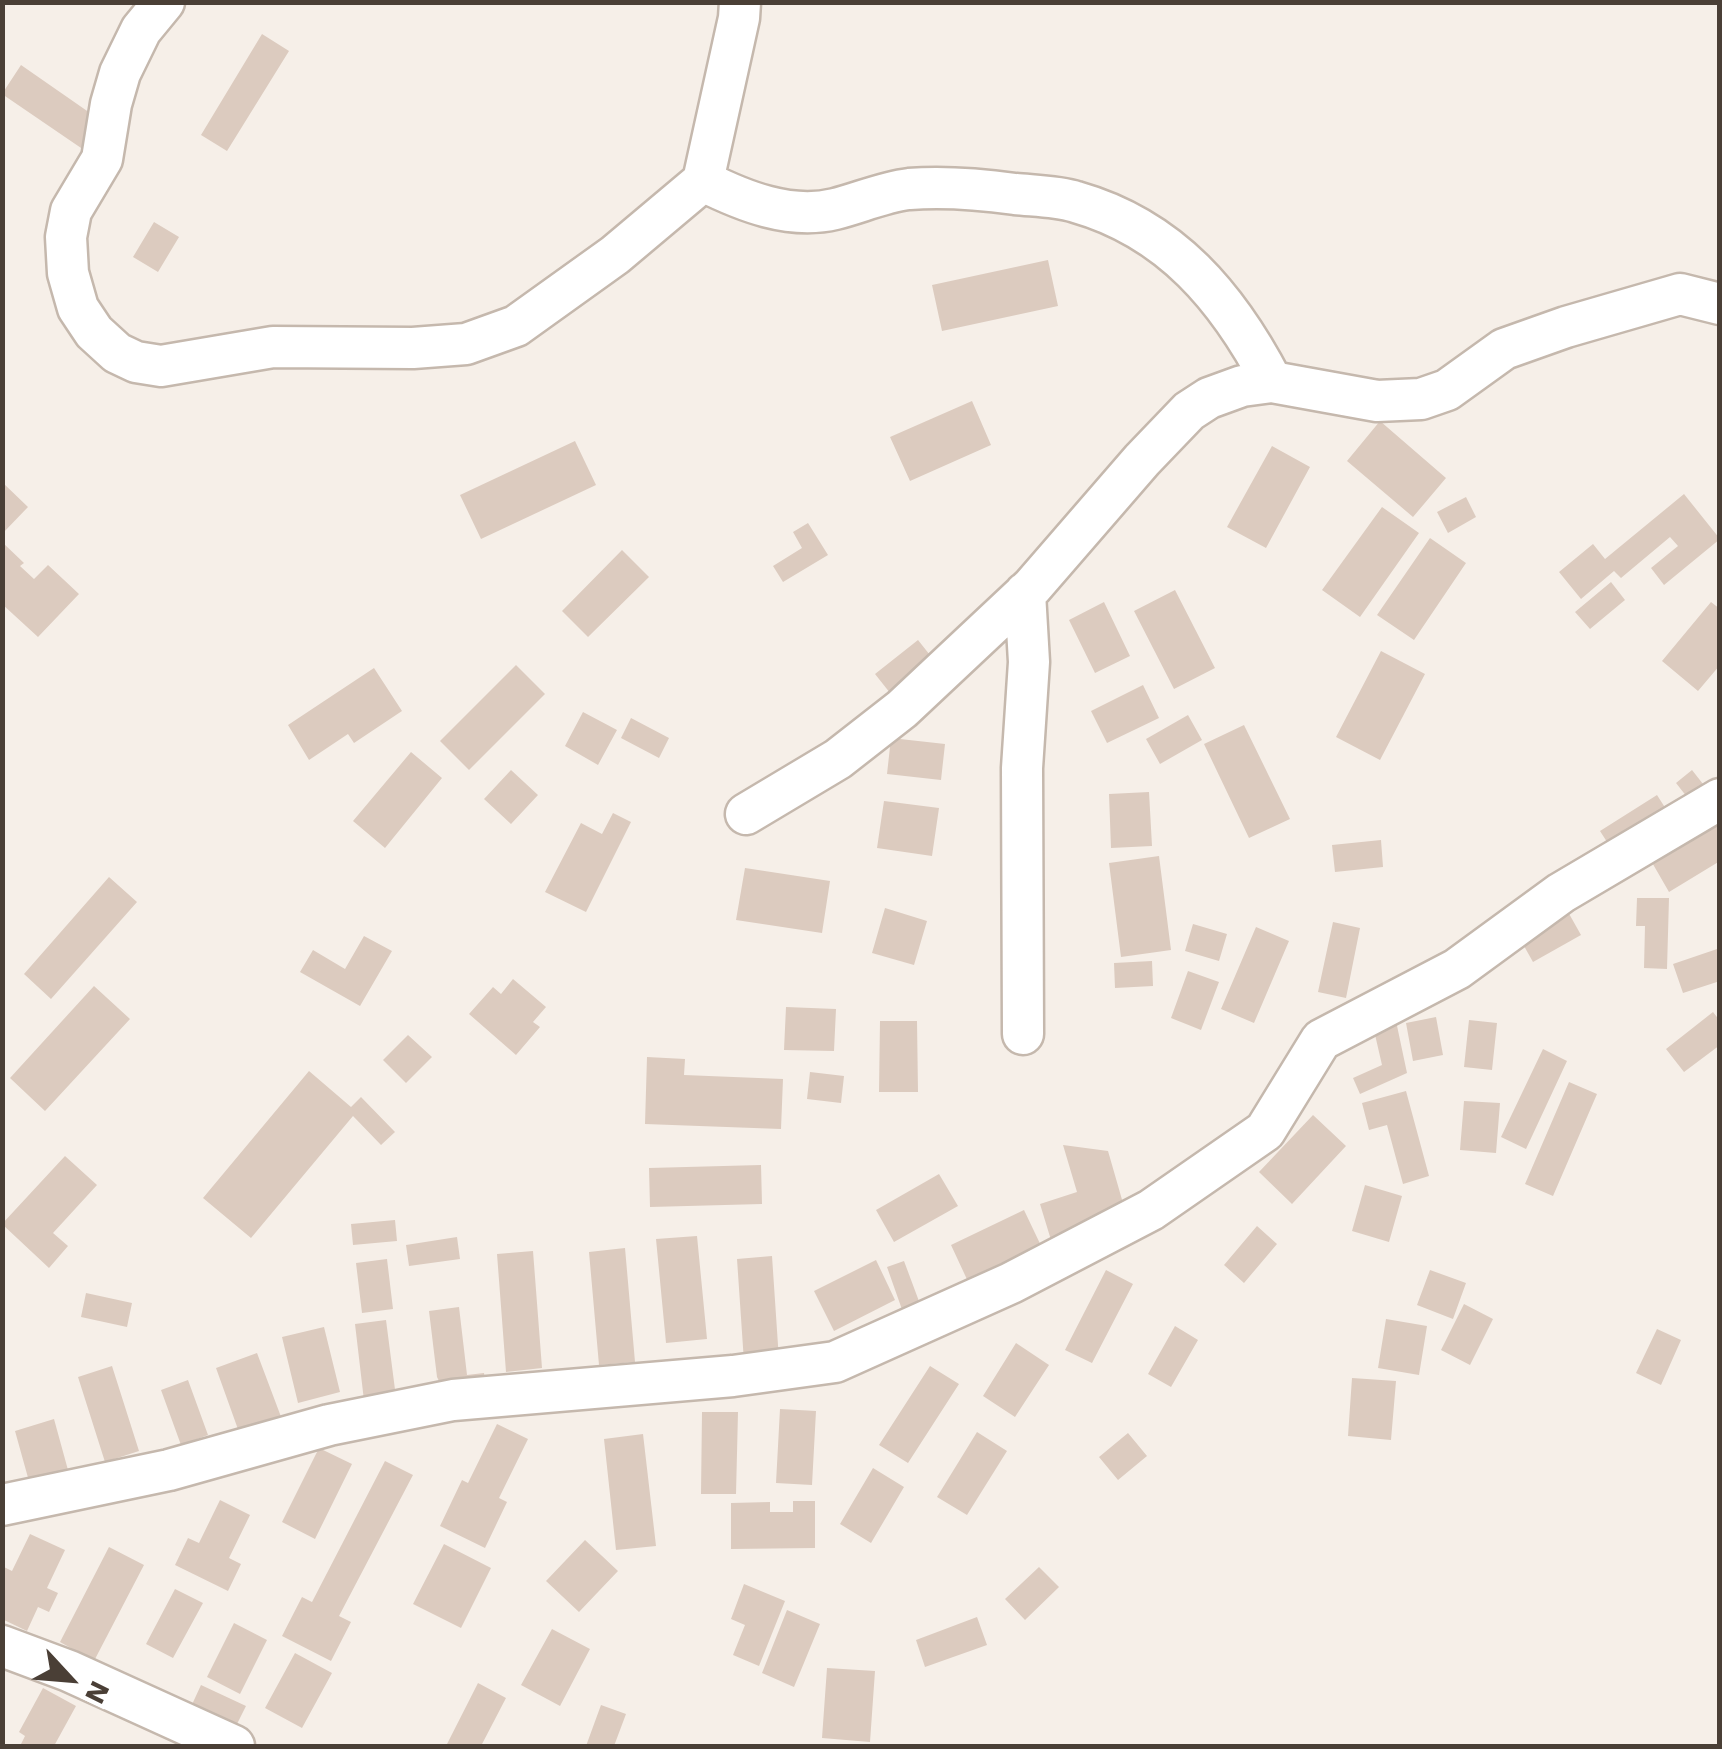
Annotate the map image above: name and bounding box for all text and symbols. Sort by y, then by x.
north arrow [20,1629,120,1729]
text: N [78,1676,117,1709]

